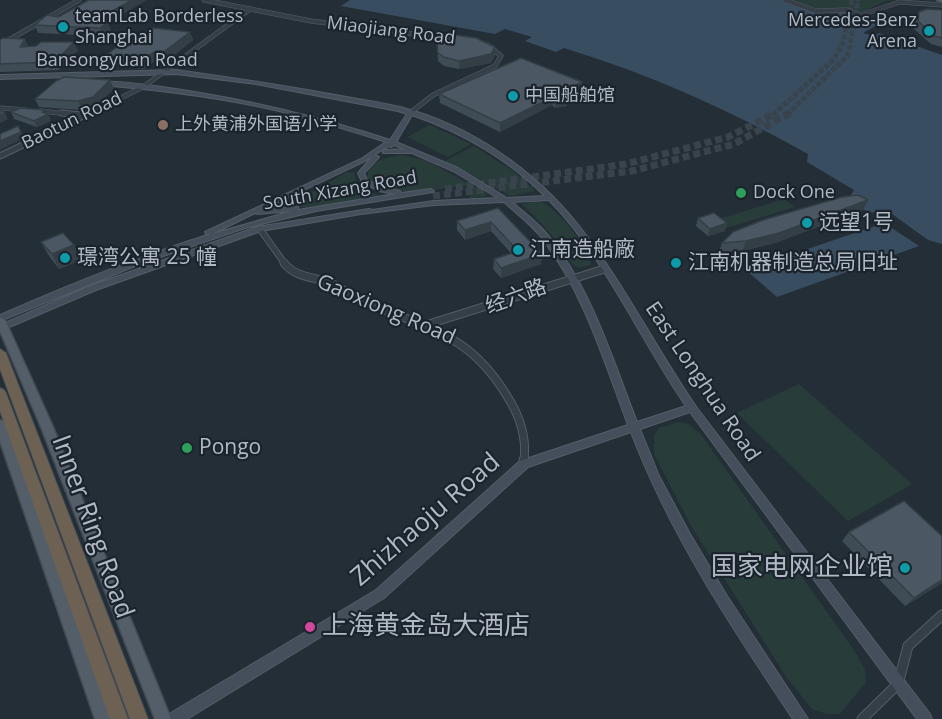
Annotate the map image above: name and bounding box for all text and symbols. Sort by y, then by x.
place label: teamLab Borderless Shanghai [75,6,243,48]
place label: Mercedes-Benz Arena [788,10,917,52]
street label: Miaojiang Road [326,12,456,50]
marker: teamLab Borderless Shanghai [56,20,70,34]
marker: Mercedes-Benz Arena [922,24,936,38]
street label: Bansongyuan Road [36,50,198,72]
place label: 中国船舶馆 [525,85,615,107]
street label: Baotun Road [18,87,126,155]
marker: 中国船舶馆 [506,89,520,103]
place label: 上外黄浦外国语小学 [175,114,337,136]
marker: 上外黄浦外国语小学 [156,118,170,132]
street label: South Xizang Road [261,167,419,215]
place label: Dock One [753,182,835,204]
marker: Dock One [734,186,748,200]
place label: 远望1号 [819,210,894,236]
marker: 远望1号 [800,216,814,230]
place label: 江南造船廠 [530,237,635,263]
marker: 江南造船廠 [511,243,525,257]
place label: 璟湾公寓 25 幢 [77,245,217,271]
place label: 江南机器制造总局旧址 [688,250,898,276]
marker: 璟湾公寓 25 幢 [58,251,72,265]
marker: 江南机器制造总局旧址 [669,256,683,270]
street label: Gaoxiong Road [313,269,459,351]
street label: 经六路 [482,274,550,320]
street label: East Longhua Road [639,297,765,467]
street label: Inner Ring Road [44,431,140,623]
place label: Pongo [199,435,261,461]
marker: Pongo [180,441,194,455]
street label: Zhizhaoju Road [345,447,507,593]
place label: 国家电网企业馆 [711,552,893,584]
marker: 国家电网企业馆 [898,561,912,575]
place label: 上海黄金岛大酒店 [322,611,530,643]
marker: 上海黄金岛大酒店 [303,620,317,634]

